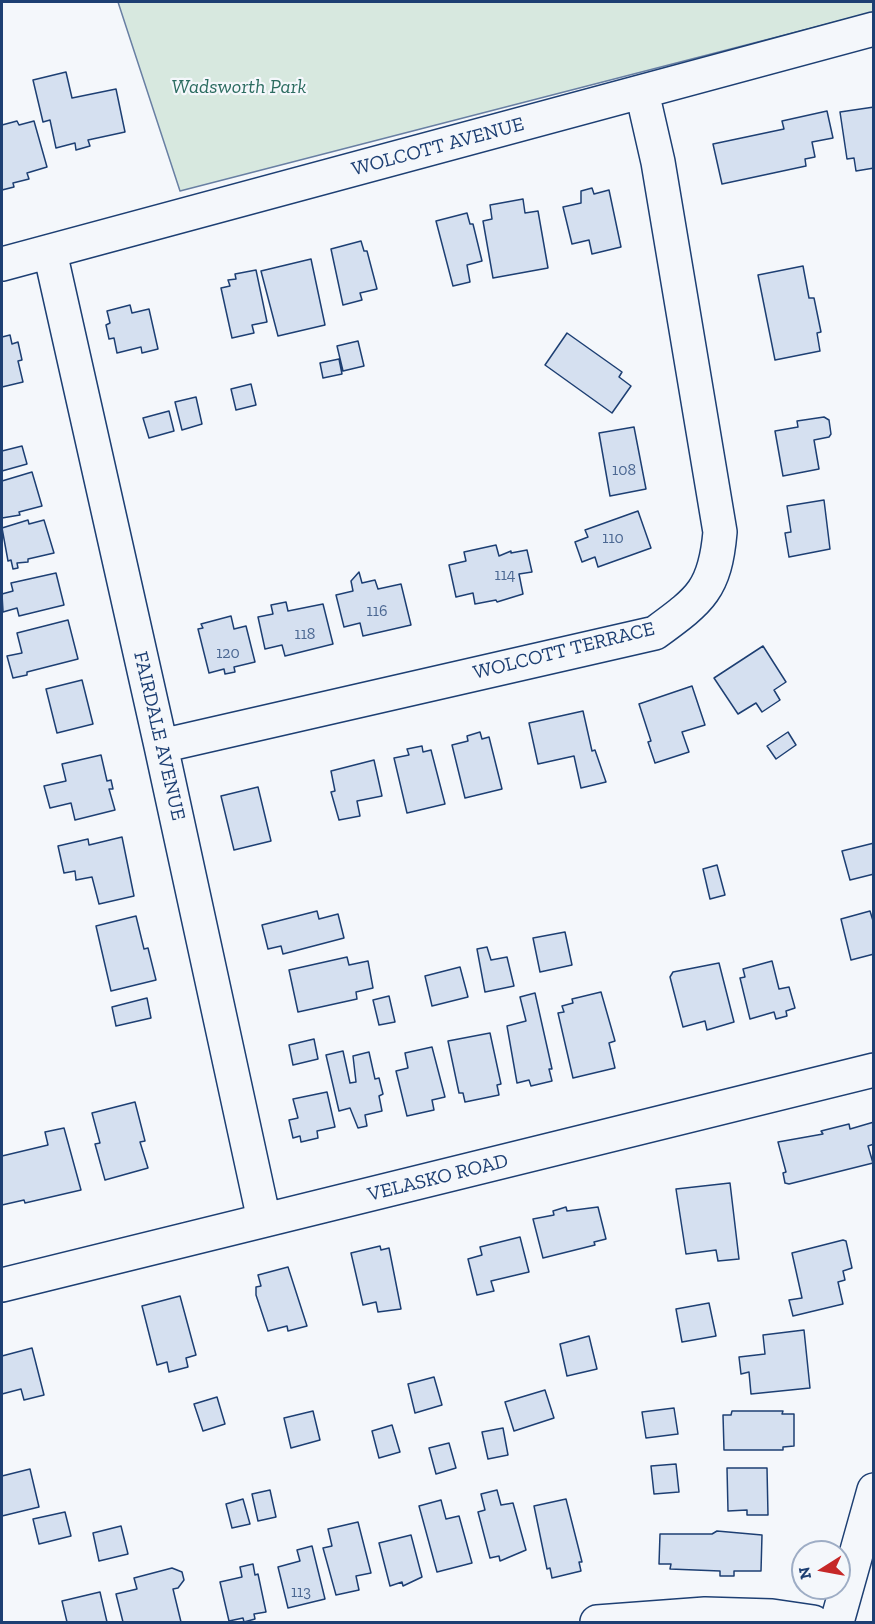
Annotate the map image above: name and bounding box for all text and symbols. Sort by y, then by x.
park label: Wadsworth Park [172,75,306,99]
street label: WOLCOTT AVENUE [349,112,527,182]
house number: 108 [612,460,636,480]
house number: 110 [602,528,624,548]
house number: 114 [495,565,515,585]
house number: 116 [367,601,387,621]
street label: WOLCOTT TERRACE [471,617,657,685]
house number: 118 [295,624,315,644]
house number: 120 [216,643,240,663]
street label: FAIRDALE AVENUE [128,649,190,823]
street label: VELASKO ROAD [365,1149,511,1207]
north arrow [791,1540,851,1600]
text: N [794,1565,815,1581]
house number: 113 [291,1582,311,1602]

